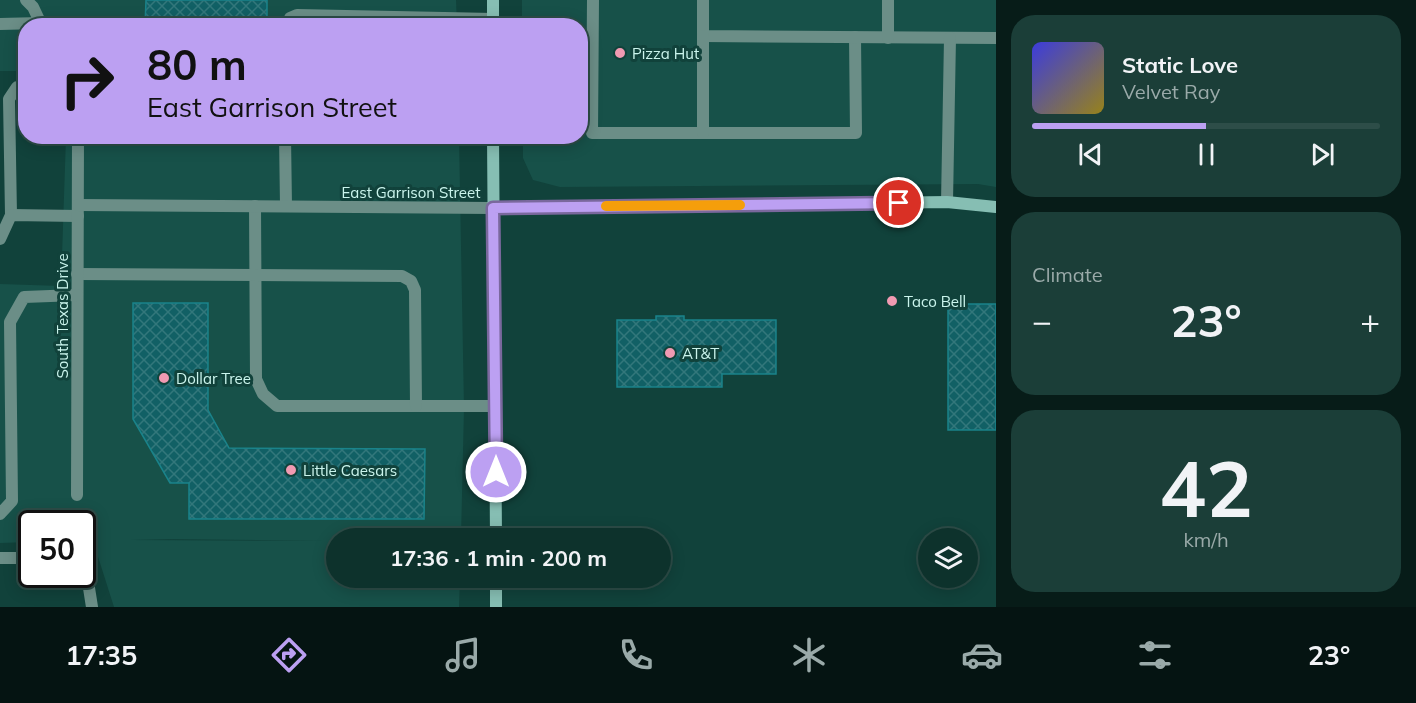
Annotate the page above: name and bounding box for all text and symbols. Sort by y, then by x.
text: 80 m [147,38,247,91]
icon: right [48,42,126,120]
place label: Pizza Hut [632,44,699,63]
marker: Pizza Hut [613,46,627,60]
text: Static Love [1122,51,1238,79]
text: Velvet Ray [1122,79,1220,104]
text: East Garrison Street [147,90,397,124]
icon: previous [1074,138,1107,171]
icon: pause [1190,138,1223,171]
icon: next [1306,138,1339,171]
pin [873,177,924,228]
street label: East Garrison Street [342,183,480,202]
icon: arrive [882,186,915,219]
street label: South Texas Drive [53,253,72,379]
text: Climate [1032,262,1103,287]
place label: Taco Bell [904,292,966,311]
text: 23° [1170,292,1242,348]
marker: Taco Bell [885,294,899,308]
text: − [1032,300,1052,341]
text: + [1360,300,1380,341]
place label: AT&T [682,344,719,363]
marker: AT&T [663,346,677,360]
place label: Dollar Tree [176,369,251,388]
marker: Dollar Tree [157,371,171,385]
text: 42 [1159,439,1253,537]
position arrow [464,440,528,504]
place label: Little Caesars [303,461,397,480]
marker: Little Caesars [284,463,298,477]
speed limit sign: 50 [18,510,96,588]
text: km/h [1183,527,1229,552]
map controls [918,528,978,588]
button: layers [918,528,978,588]
text: 17:36 · 1 min · 200 m [390,544,607,572]
icon: directions [268,634,310,676]
icon: music [442,634,484,676]
icon: phone [615,634,657,676]
icon: climate [788,634,830,676]
icon: car [961,634,1003,676]
icon: filters [1134,634,1176,676]
text: 17:35 [66,638,137,672]
text: 23° [1308,638,1350,672]

